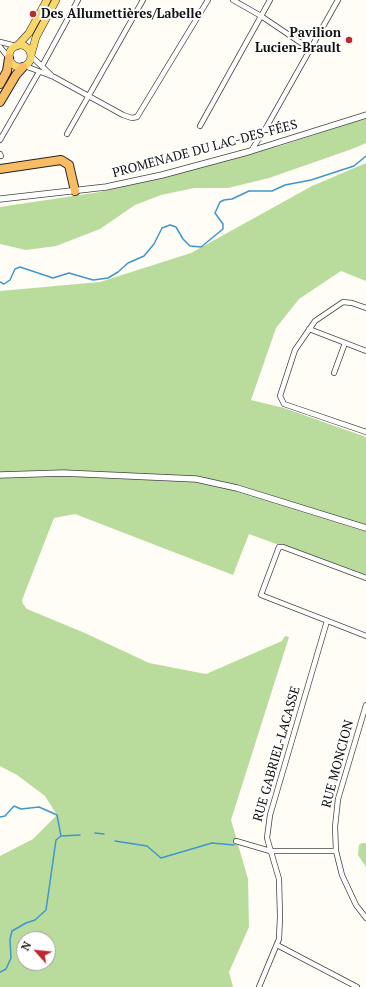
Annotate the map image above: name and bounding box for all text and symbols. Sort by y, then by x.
place label: Des Allumettières/Labelle [41,6,202,22]
marker: Des Allumettières/Labelle [28,9,38,19]
place label: Pavilion Lucien-Brault [255,25,341,56]
marker: Pavilion Lucien-Brault [344,35,354,45]
street label: PROMENADE DU LAC-DES-FÉES [111,117,299,181]
street label: RUE GABRIEL-LACASSE [250,685,304,823]
street label: RUE MONCION [319,718,357,810]
north arrow [16,931,56,971]
text: N [18,939,34,953]

